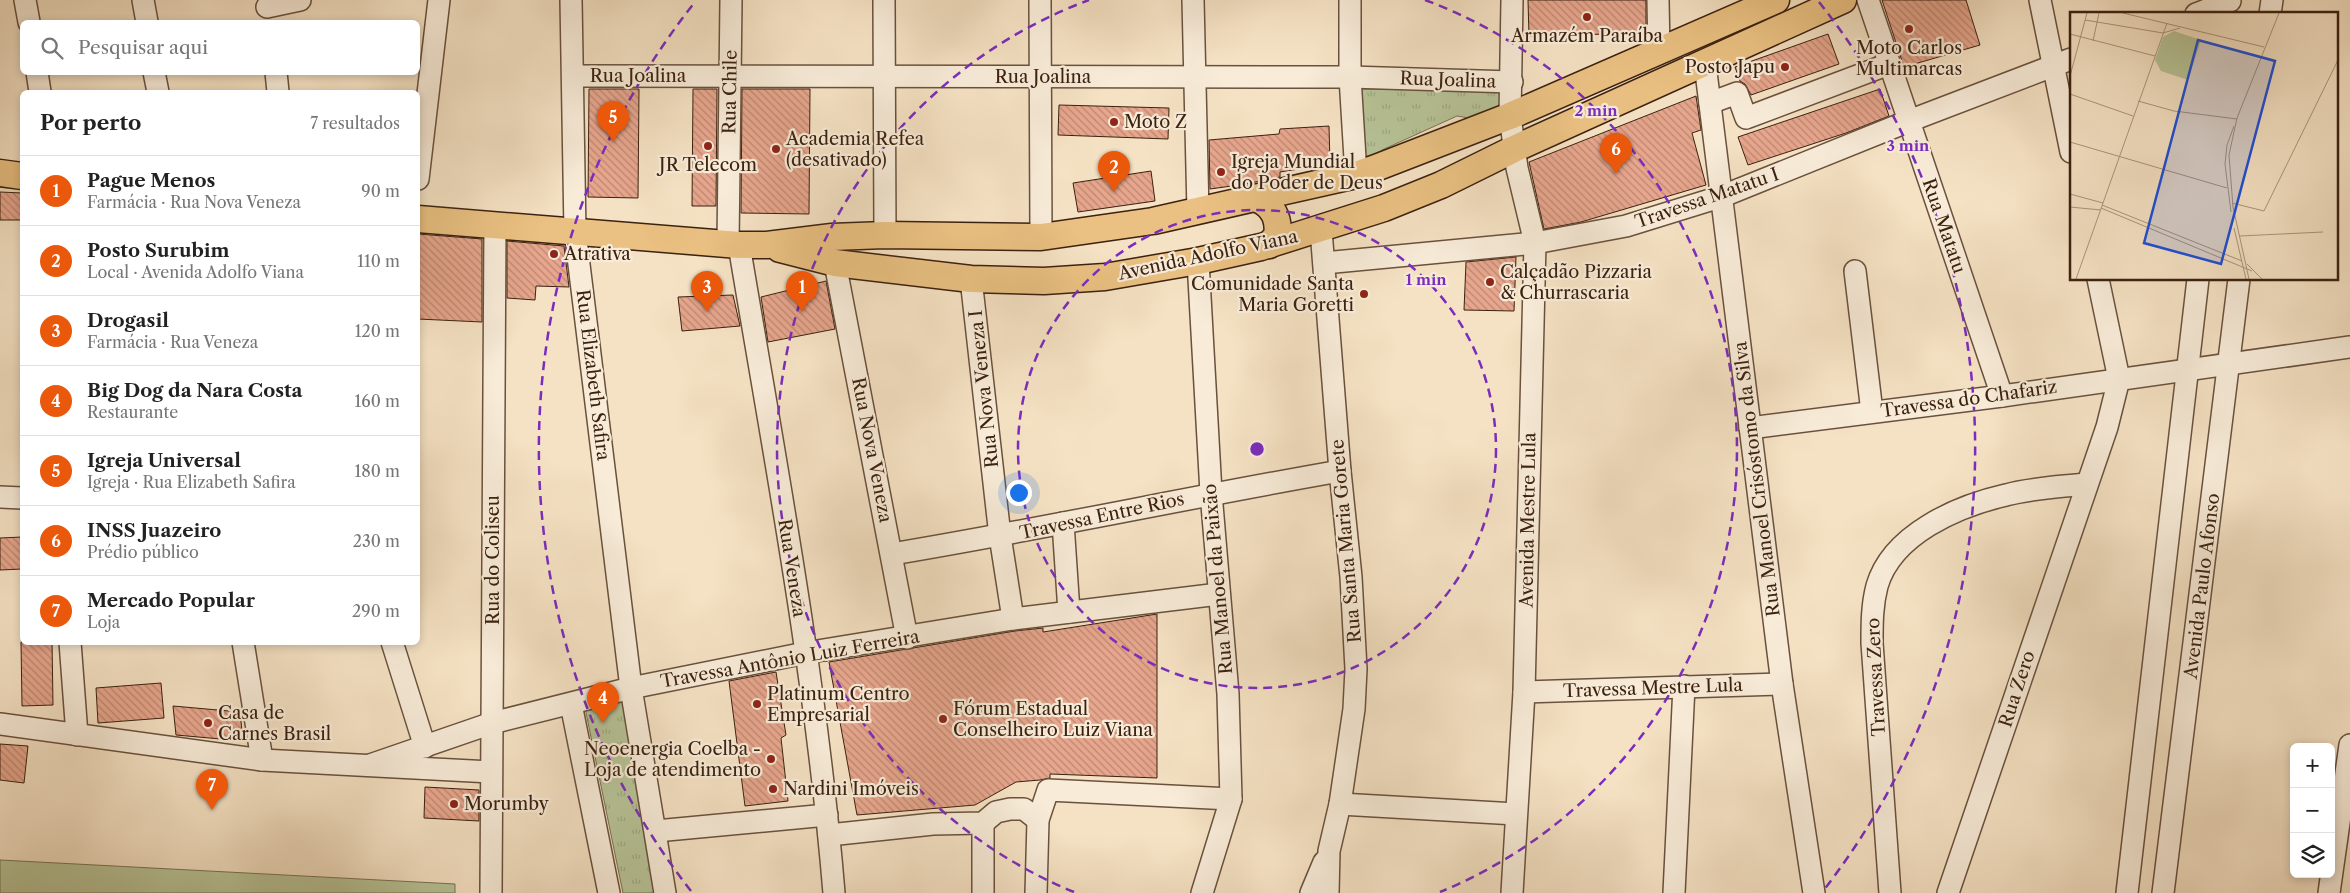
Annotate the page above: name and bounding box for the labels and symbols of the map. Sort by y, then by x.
marker: Armazém Paraíba [1581,11,1593,23]
inset map [2070,12,2338,280]
marker: Moto Carlos Multimarcas [1903,23,1915,35]
place label: Armazém Paraíba [1510,25,1664,47]
place label: Moto Carlos Multimarcas [1856,37,1962,80]
street label: Rua Chile [718,50,742,134]
place label: Posto Japu [1685,56,1775,78]
marker: Posto Japu [1779,61,1791,73]
street label: Rua Joalina [590,65,687,87]
street label: Rua Joalina [995,66,1092,88]
street label: Rua Joalina [1399,67,1497,93]
pin: 5 [597,101,629,142]
text: 2 min [1574,101,1618,120]
place label: Moto Z [1124,111,1187,133]
marker: Moto Z [1108,116,1120,128]
place label: Academia Refea (desativado) [785,128,925,171]
pin: 6 [1600,133,1632,174]
text: 3 min [1887,136,1930,155]
marker: JR Telecom [702,140,714,152]
marker: Academia Refea (desativado) [770,143,782,155]
pin: 2 [1098,151,1130,192]
place label: Igreja Mundial do Poder de Deus [1231,151,1383,194]
place label: JR Telecom [656,154,757,176]
street label: Travessa Matatu I [1632,163,1782,233]
marker: Igreja Mundial do Poder de Deus [1215,166,1227,178]
street label: Rua Matatu [1917,176,1971,276]
street label: Avenida Adolfo Viana [1115,225,1300,285]
place label: Atrativa [563,243,631,265]
marker: Atrativa [548,248,560,260]
place label: Calçadão Pizzaria & Churrascaria [1500,261,1653,304]
text: 1 min [1405,270,1447,289]
pin: 3 [691,271,723,312]
pin: 1 [786,271,818,312]
place label: Comunidade Santa Maria Goretti [1191,273,1355,316]
marker: Calçadão Pizzaria & Churrascaria [1484,276,1496,288]
street label: Rua Elizabeth Safira [572,288,614,462]
marker: Comunidade Santa Maria Goretti [1358,288,1370,300]
street label: Rua Nova Veneza I [965,309,1003,469]
street label: Rua Manoel Crisóstomo da Silva [1729,340,1785,618]
street label: Rua Nova Veneza [847,376,897,525]
street label: Travessa do Chafariz [1879,376,2059,422]
street label: Avenida Mestre Lula [1515,432,1541,609]
street label: Rua Santa Maria Gorete [1326,438,1366,644]
centre of rings [1248,440,1266,458]
your location [1006,480,1032,506]
street label: Rua Manoel da Paixão [1199,483,1237,675]
street label: Travessa Entre Rios [1018,488,1186,544]
street label: Avenida Paulo Afonso [2180,492,2224,681]
street label: Rua do Coliseu [482,495,504,625]
street label: Rua Veneza [773,517,811,619]
street label: Travessa Zero [1862,617,1890,737]
street label: Travessa Antônio Luiz Ferreira [659,625,922,693]
street label: Rua Zero [1994,648,2040,730]
street label: Travessa Mestre Lula [1563,674,1744,702]
pin: 4 [587,682,619,723]
place label: Platinum Centro Empresarial [767,683,909,726]
marker: Platinum Centro Empresarial [751,698,763,710]
place label: Fórum Estadual Conselheiro Luiz Viana [953,698,1153,741]
place label: Casa de Carnes Brasil [218,702,331,745]
marker: Fórum Estadual Conselheiro Luiz Viana [937,713,949,725]
marker: Casa de Carnes Brasil [202,717,214,729]
place label: Neoenergia Coelba - Loja de atendimento [584,738,761,781]
marker: Neoenergia Coelba - Loja de atendimento [765,753,777,765]
pin: 7 [196,769,228,810]
place label: Nardini Imóveis [783,778,919,800]
marker: Nardini Imóveis [767,783,779,795]
place label: Morumby [464,793,550,815]
marker: Morumby [448,798,460,810]

